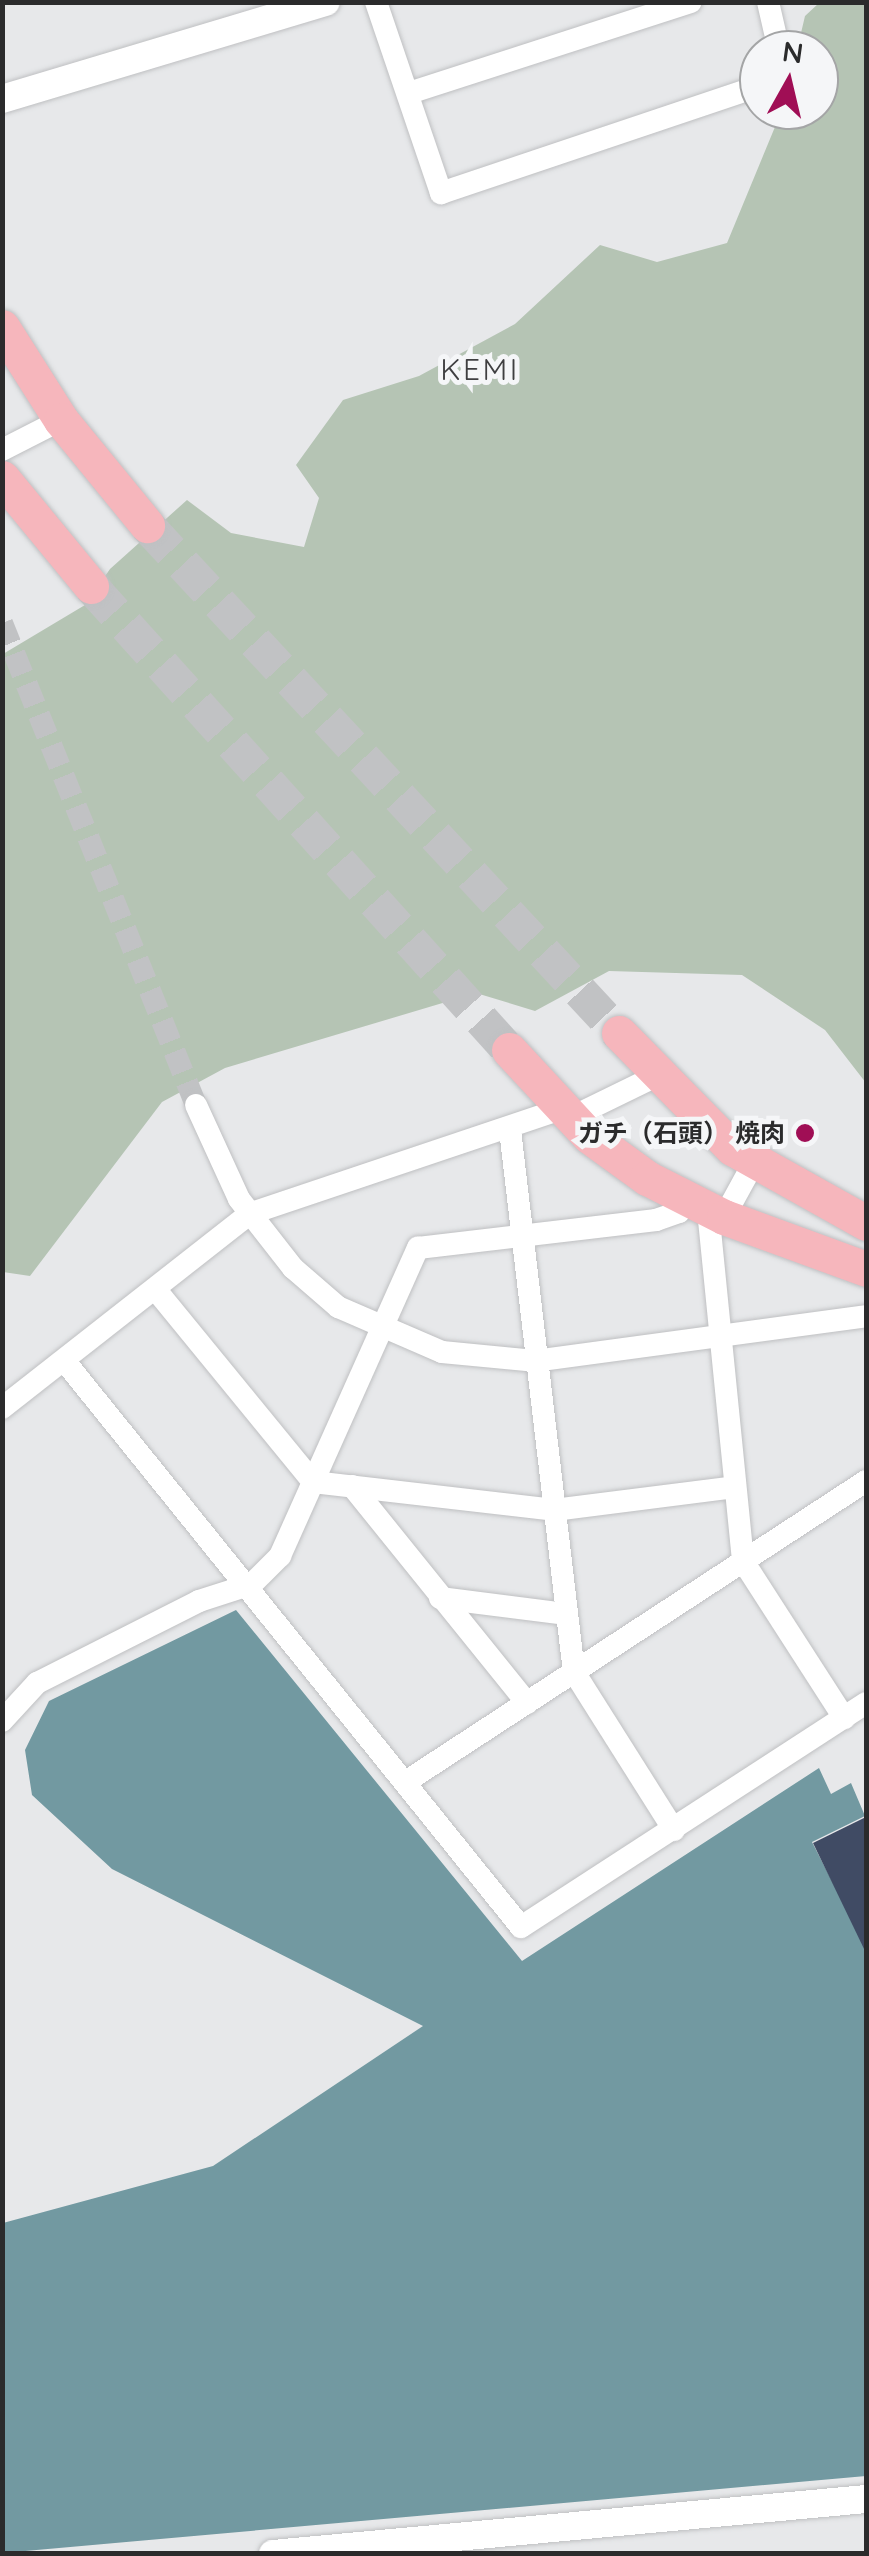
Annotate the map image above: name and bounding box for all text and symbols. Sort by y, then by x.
north arrow [739,30,839,130]
text: N [780,33,806,71]
district label: KEMI [440,351,520,387]
place label: ガチ（石頭） 焼肉 [578,1118,785,1148]
marker: ガチ（石頭） 焼肉 [794,1122,816,1144]

